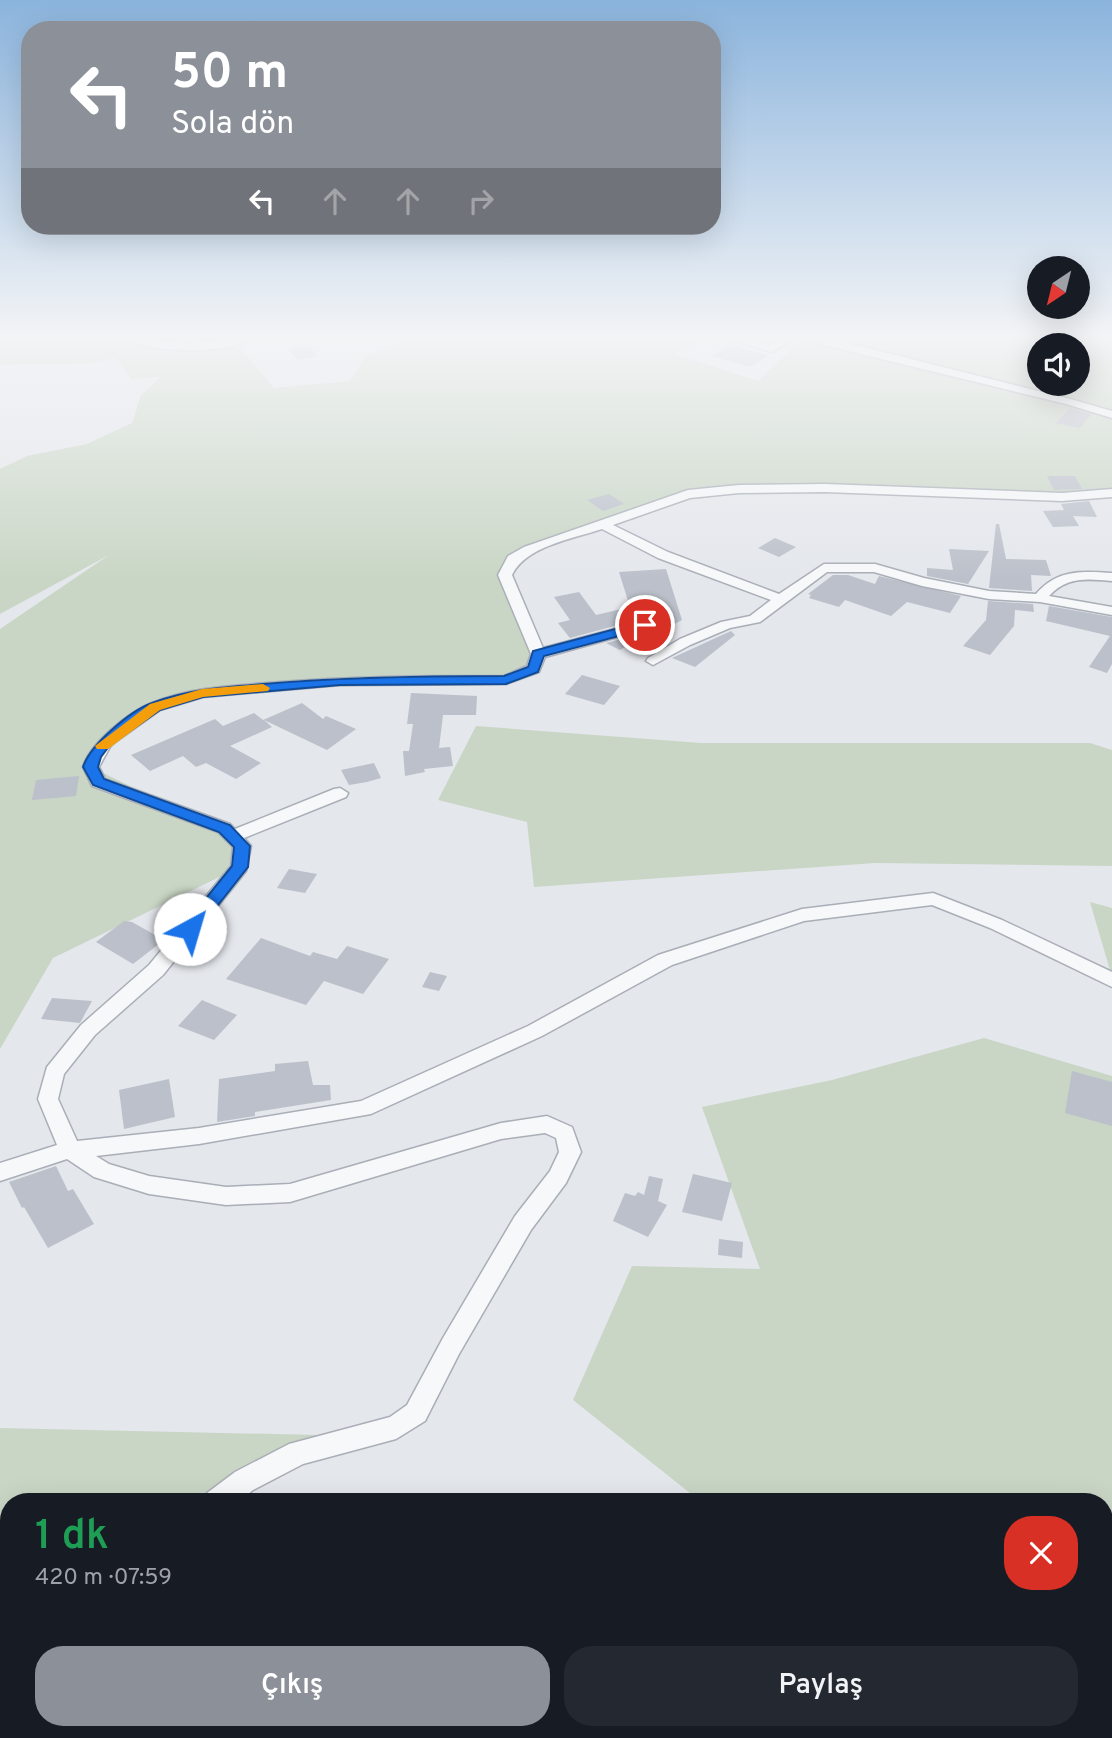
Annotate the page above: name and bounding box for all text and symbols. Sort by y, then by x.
text: 50 m [171,44,288,106]
icon: left [56,49,147,140]
text: Sola dön [171,105,294,145]
icon: left [243,182,281,220]
icon: ahead [316,182,354,220]
icon: ahead [389,182,427,220]
icon: right [462,182,500,220]
north arrow [1027,256,1090,318]
map controls [1027,256,1090,396]
button: sound [1027,333,1090,396]
pin [615,595,675,655]
icon: arrive [626,606,664,644]
position arrow [153,892,227,966]
text: 1 dk [35,1511,109,1564]
button: close [1004,1516,1078,1590]
text: 420 m · 07:59 [35,1564,172,1593]
button: Çıkış [35,1646,550,1726]
button: Paylaş [564,1646,1078,1726]

